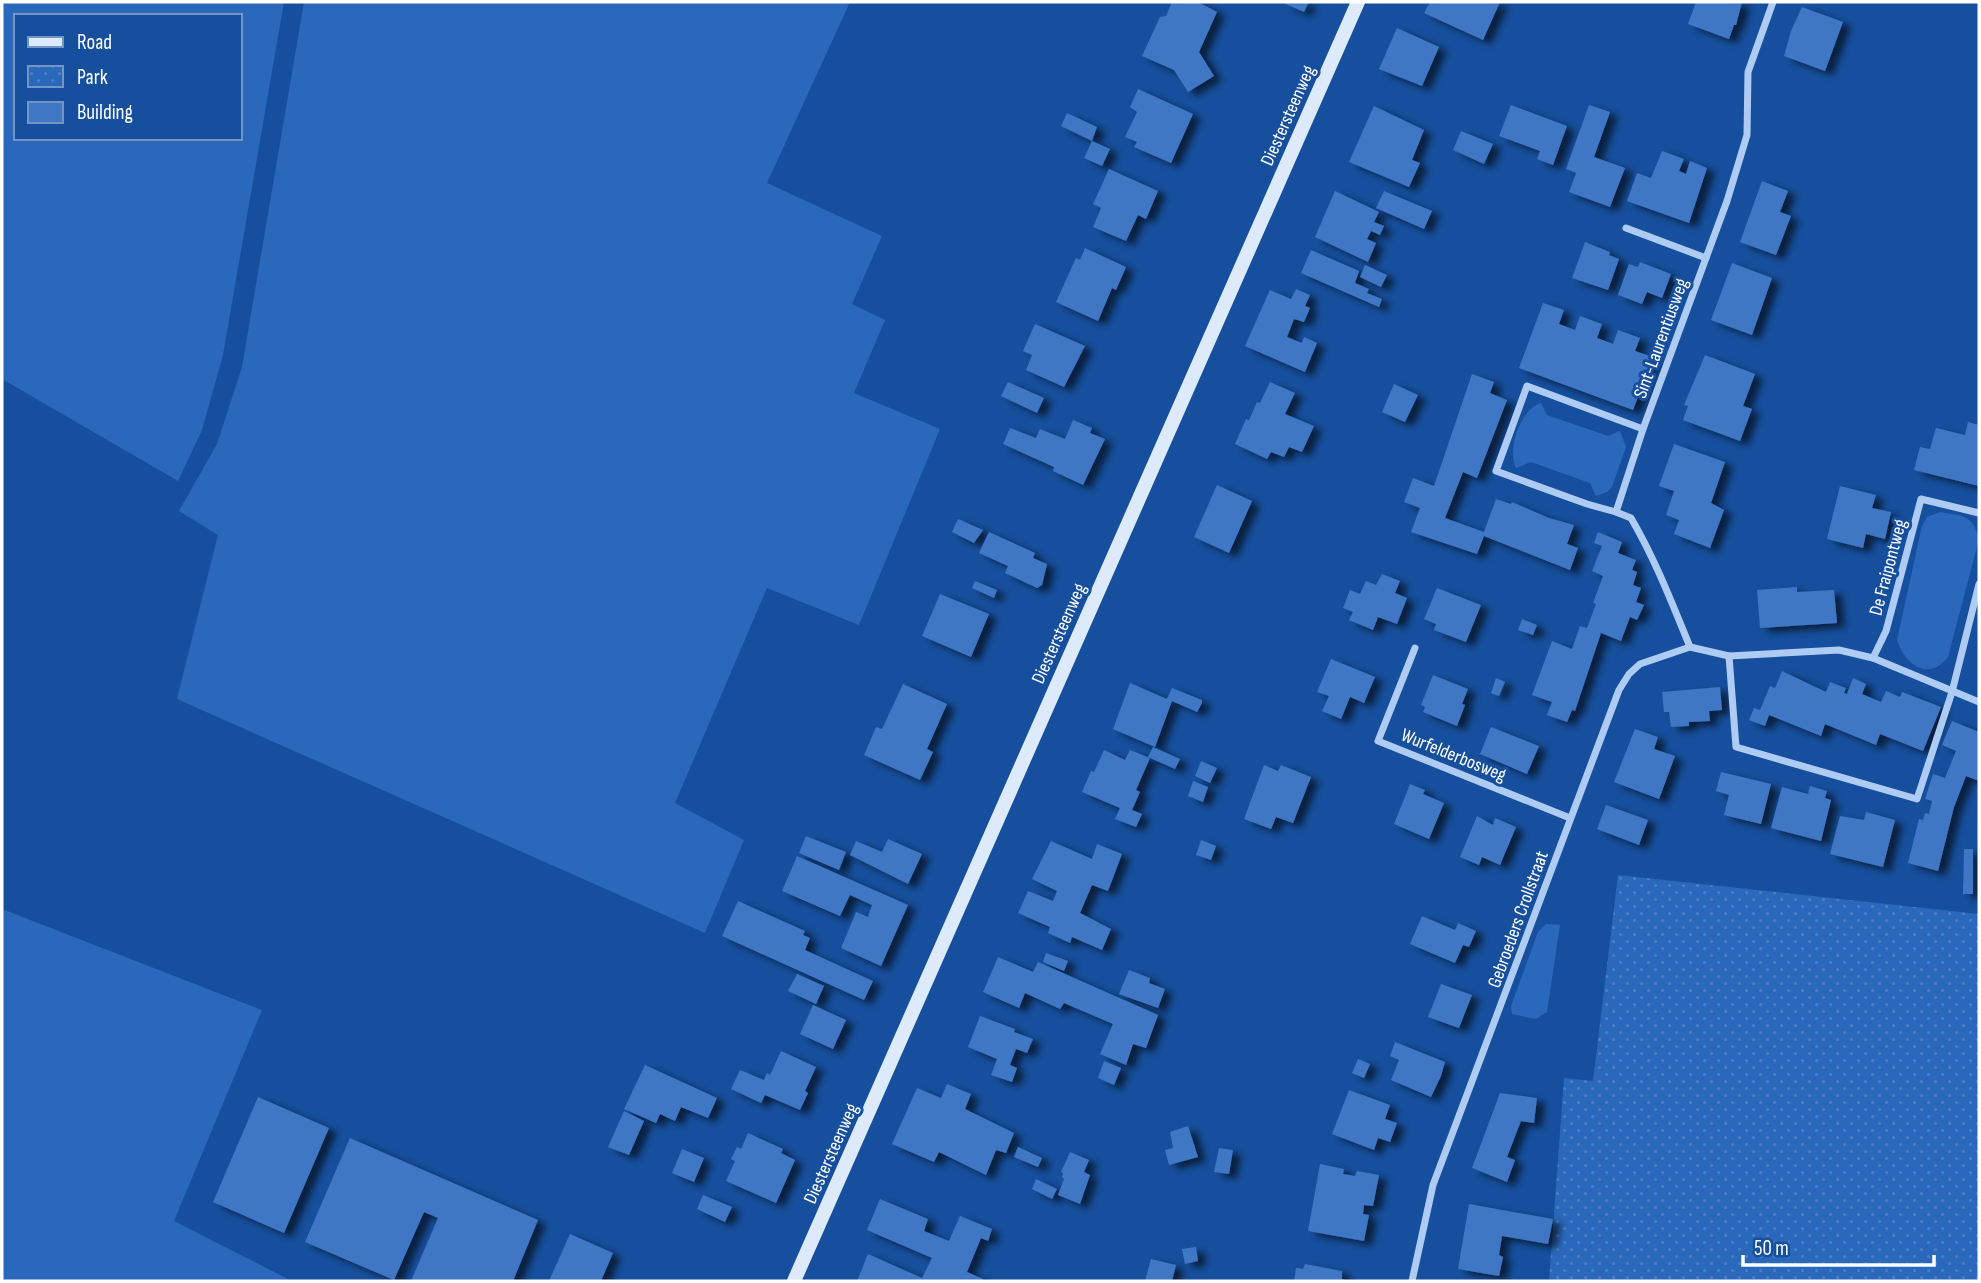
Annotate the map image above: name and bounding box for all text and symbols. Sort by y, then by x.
legend [14,14,242,140]
text: Road [77,30,112,55]
street label: Diestersteenweg [1256,61,1321,169]
text: Park [77,65,108,90]
text: Building [77,100,133,125]
street label: Sint-Laurentiusweg [1629,275,1694,402]
street label: De Fraipontweg [1865,516,1912,618]
street label: Diestersteenweg [1027,579,1092,687]
street label: Wurfelderbosweg [1397,724,1510,787]
street label: Gebroeders Crollstraat [1483,848,1554,991]
street label: Diestersteenweg [799,1099,864,1207]
scale bar [1743,1224,1934,1268]
text: 50 m [1754,1236,1789,1261]

